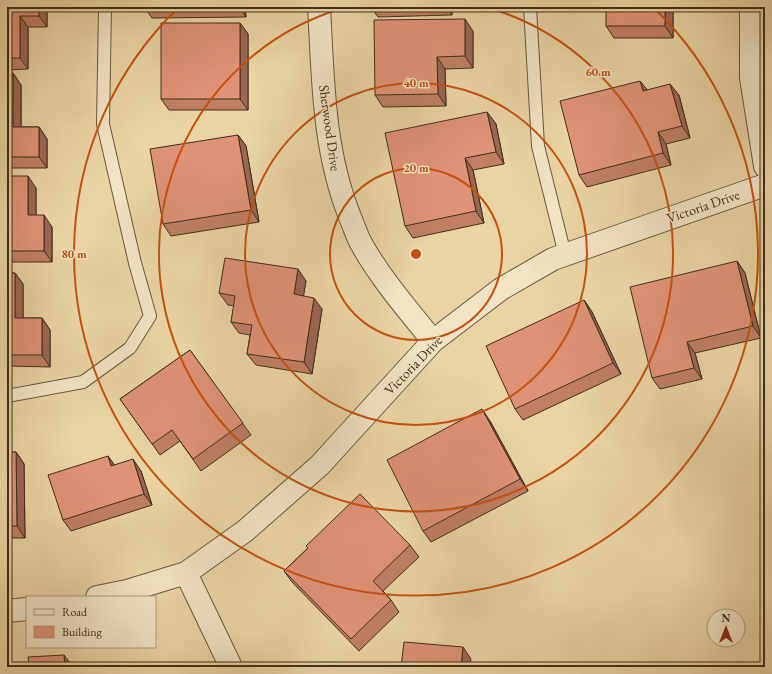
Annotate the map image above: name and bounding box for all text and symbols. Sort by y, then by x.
text: 60 m [585,64,611,80]
text: 40 m [403,75,429,91]
street label: Sherwood Drive [315,84,345,173]
text: 20 m [403,160,429,176]
street label: Victoria Drive [664,185,742,227]
text: 80 m [61,246,87,262]
centre of rings [409,247,423,261]
street label: Victoria Drive [380,331,446,399]
legend [26,596,156,648]
text: Road [62,604,88,620]
north arrow [706,608,746,648]
text: N [722,611,731,625]
text: Building [62,624,103,640]

